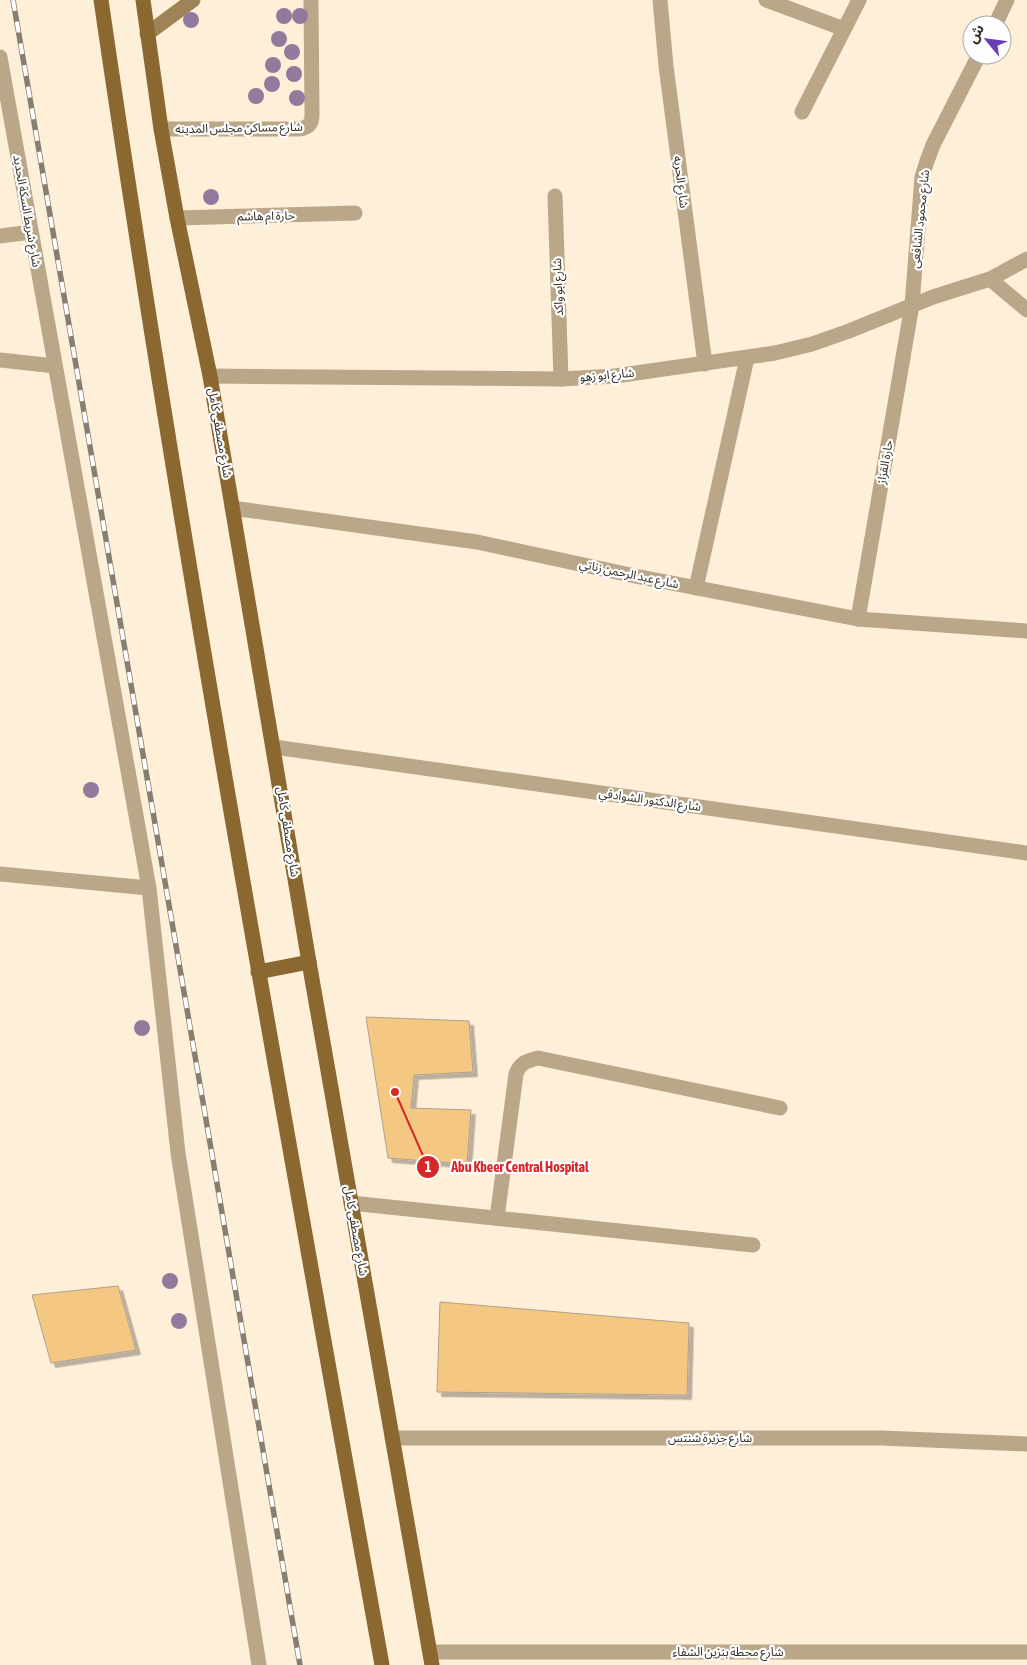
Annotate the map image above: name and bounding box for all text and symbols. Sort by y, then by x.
north arrow [962,15,1012,65]
text: ش [964,21,987,46]
street label: شارع مساكن مجلس المدينه [175,120,303,138]
street label: شارع شريط السكة الحديد [8,154,44,269]
street label: شارع الحريه [669,155,691,209]
street label: شارع محمود الشافعى [908,169,934,269]
street label: حارة ام هاشم [237,208,295,226]
street label: شارع ابو واكد [550,258,568,316]
street label: شارع ابو زهو [579,366,635,386]
street label: شارع مصطفى كامل [203,387,235,479]
street label: حارة القزاز [874,439,896,486]
street label: شارع عبد الرحمن زناتي [578,557,680,594]
street label: شارع مصطفى كامل [272,786,302,878]
street label: شارع الدكتور الشوادفي [598,786,702,817]
callout: Abu Kbeer Central Hospital [416,1152,598,1181]
text: 1 [424,1158,432,1175]
text: Abu Kbeer Central Hospital [450,1159,589,1175]
street label: شارع مصطفى كامل [339,1185,371,1277]
street label: شارع جزيرة شنتس [668,1431,752,1447]
street label: شارع محطة بنزين الشفاء [672,1645,784,1661]

